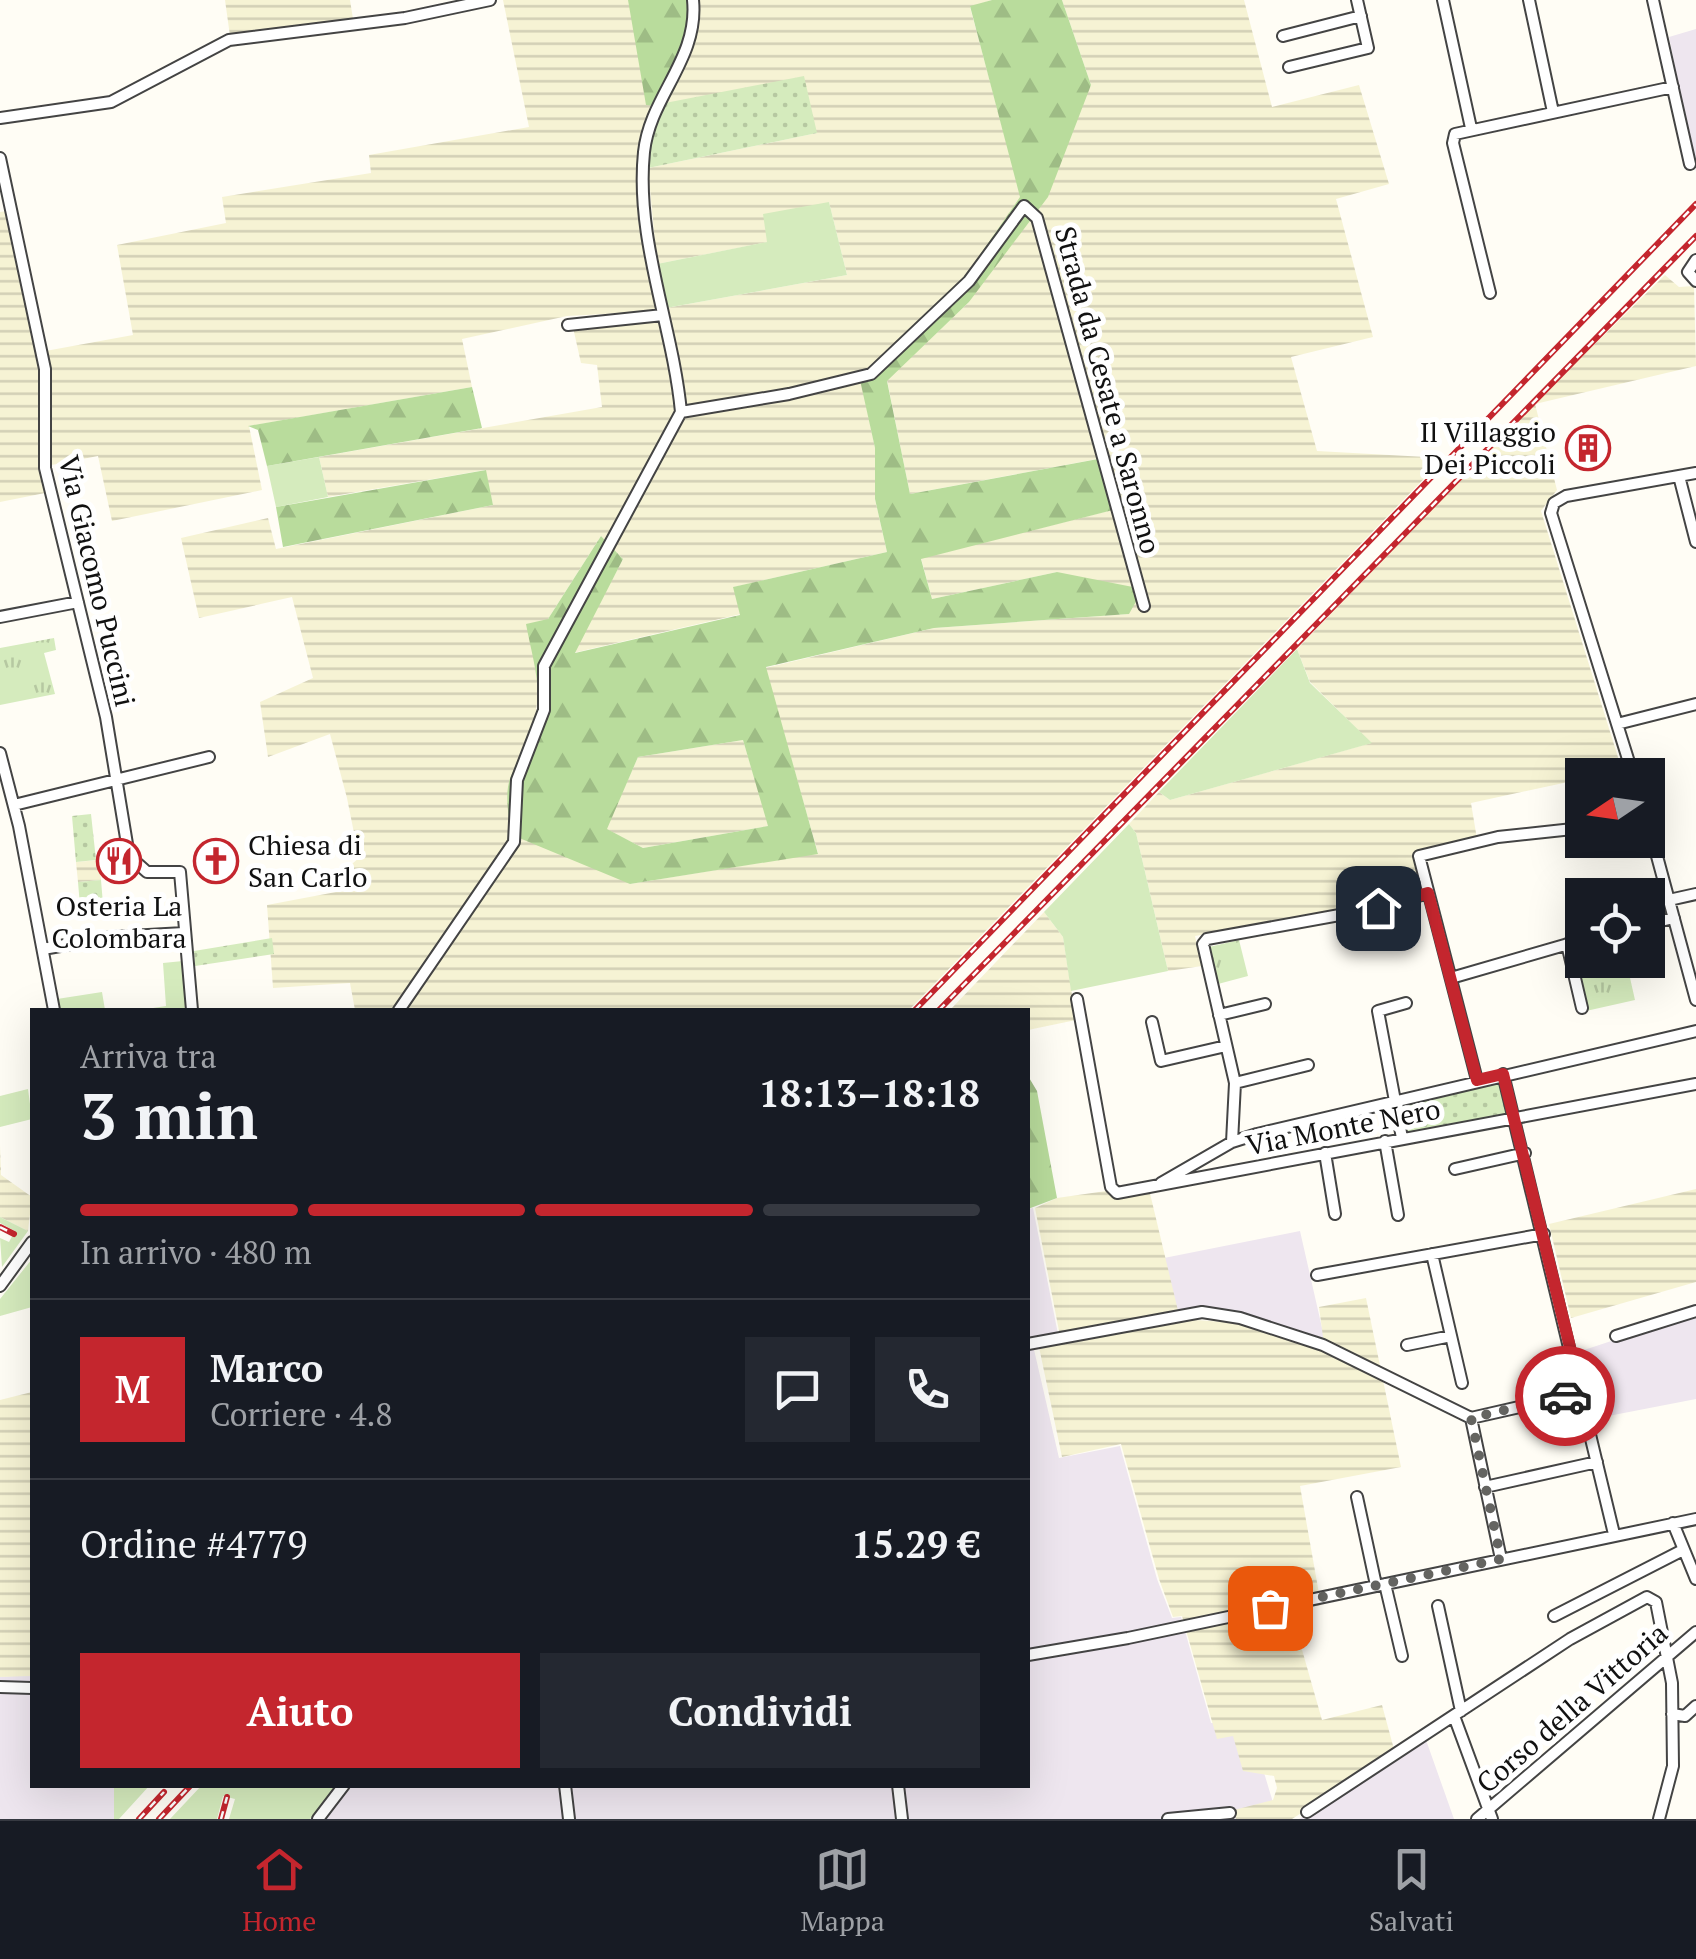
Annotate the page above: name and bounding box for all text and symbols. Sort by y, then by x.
street label: Strada da Cesate a Saronno [1047,222,1170,558]
place label: Il Villaggio Dei Piccoli [1420,413,1556,482]
building icon: Il Villaggio Dei Piccoli [1565,425,1611,471]
street label: Via Giacomo Puccini [51,452,144,710]
north arrow [1565,758,1665,858]
map controls [1565,758,1665,978]
place label: Chiesa di San Carlo [248,826,367,895]
restaurant icon: Osteria La Colombara [96,838,142,884]
church icon: Chiesa di San Carlo [193,838,239,884]
pin [1336,866,1421,951]
button: locate [1565,878,1665,978]
icon: home [1351,881,1406,936]
place label: Osteria La Colombara [51,887,187,956]
text: Arriva tra [80,1035,217,1077]
text: 18:13–18:18 [758,1068,980,1118]
text: 3 min [80,1071,258,1158]
street label: Via Monte Nero [1243,1090,1443,1163]
text: In arrivo · 480 m [80,1231,312,1273]
button: chat [745,1337,850,1442]
button: phone [875,1337,980,1442]
text: Marco [210,1343,323,1393]
courier [1515,1346,1615,1446]
text: M [115,1364,150,1414]
icon: car [1538,1369,1593,1424]
text: Corriere · 4.8 [210,1393,393,1435]
text: Ordine #4779 [80,1519,307,1569]
text: 15.29 € [851,1519,980,1569]
pin [1228,1566,1313,1651]
icon: bag [1243,1581,1298,1636]
street label: Corso della Vittoria [1468,1614,1675,1801]
button: Aiuto [80,1653,520,1768]
button: Condividi [540,1653,980,1768]
tab: Home [242,1842,316,1939]
tab: Mappa [801,1842,885,1939]
tab: Salvati [1369,1842,1454,1939]

